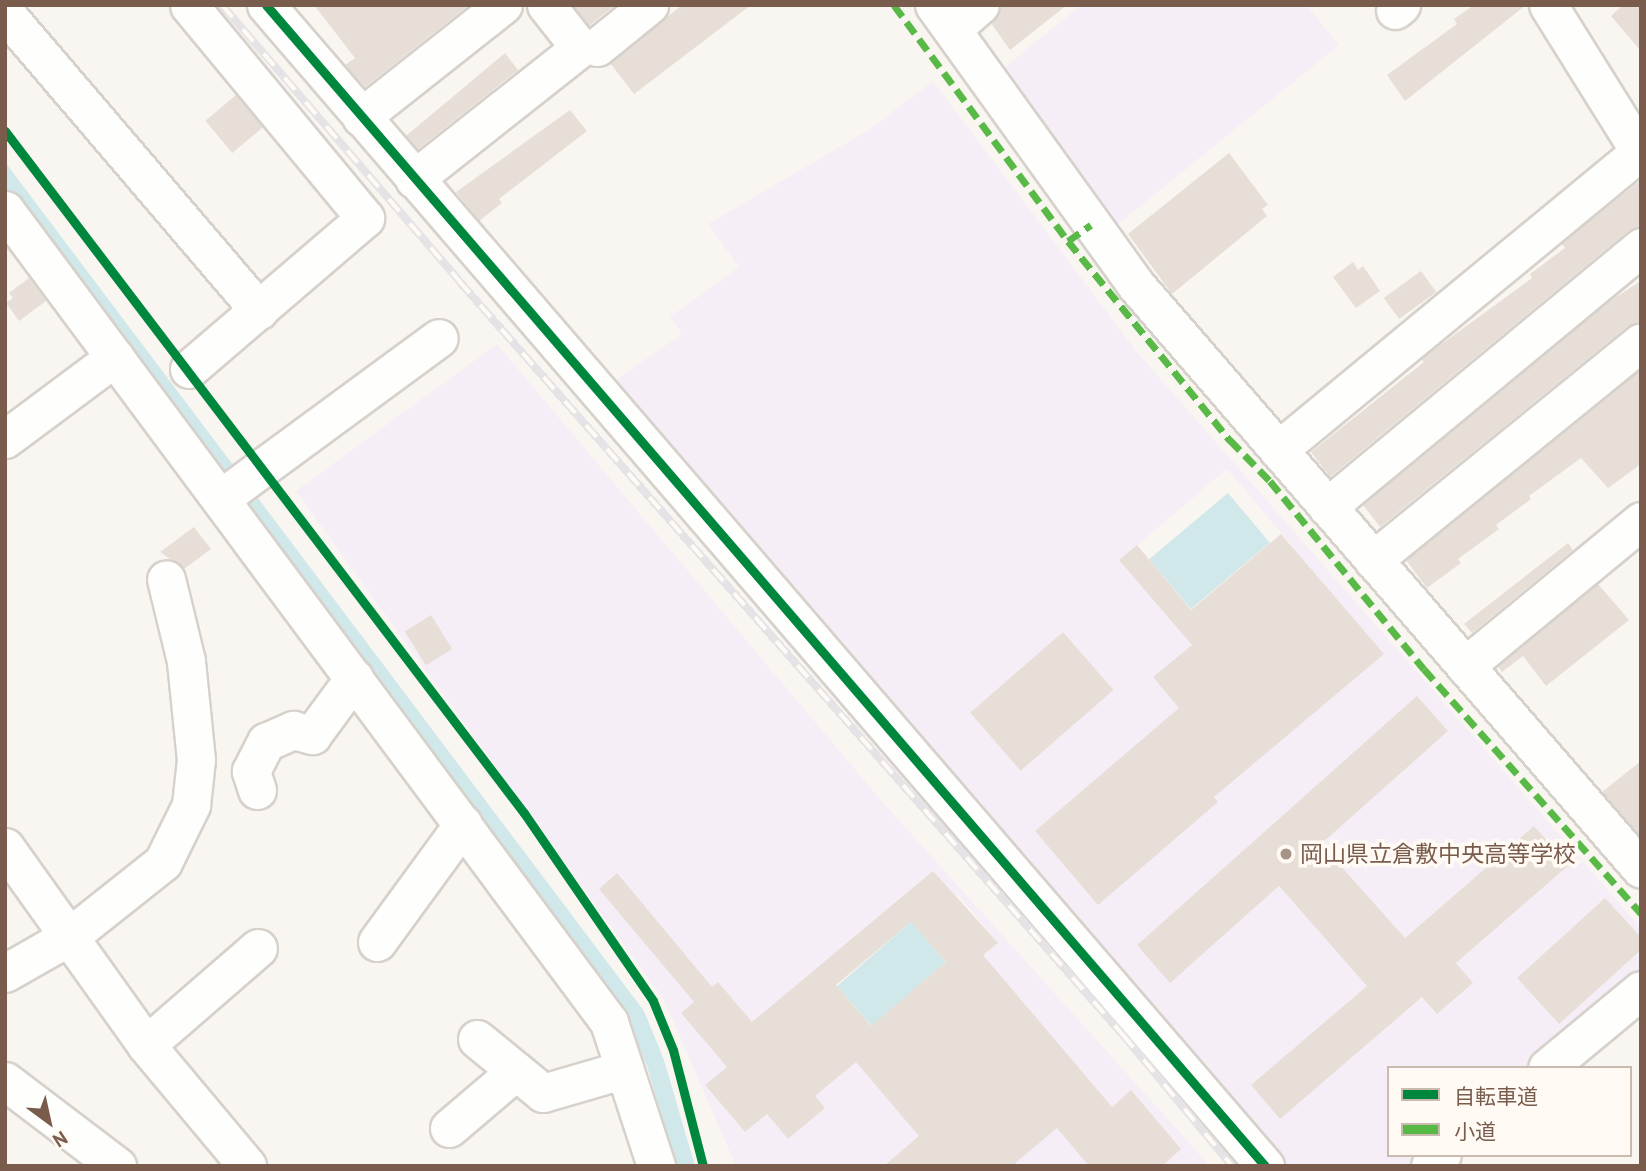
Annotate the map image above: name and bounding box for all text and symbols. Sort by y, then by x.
place label: 岡山県立倉敷中央高等学校 [1300,840,1576,868]
marker: 岡山県立倉敷中央高等学校 [1278,846,1294,862]
legend [1387,1066,1632,1157]
text: 自転車道 [1454,1083,1538,1110]
north arrow [14,1087,84,1157]
text: 小道 [1454,1118,1496,1145]
text: N [49,1126,72,1153]

